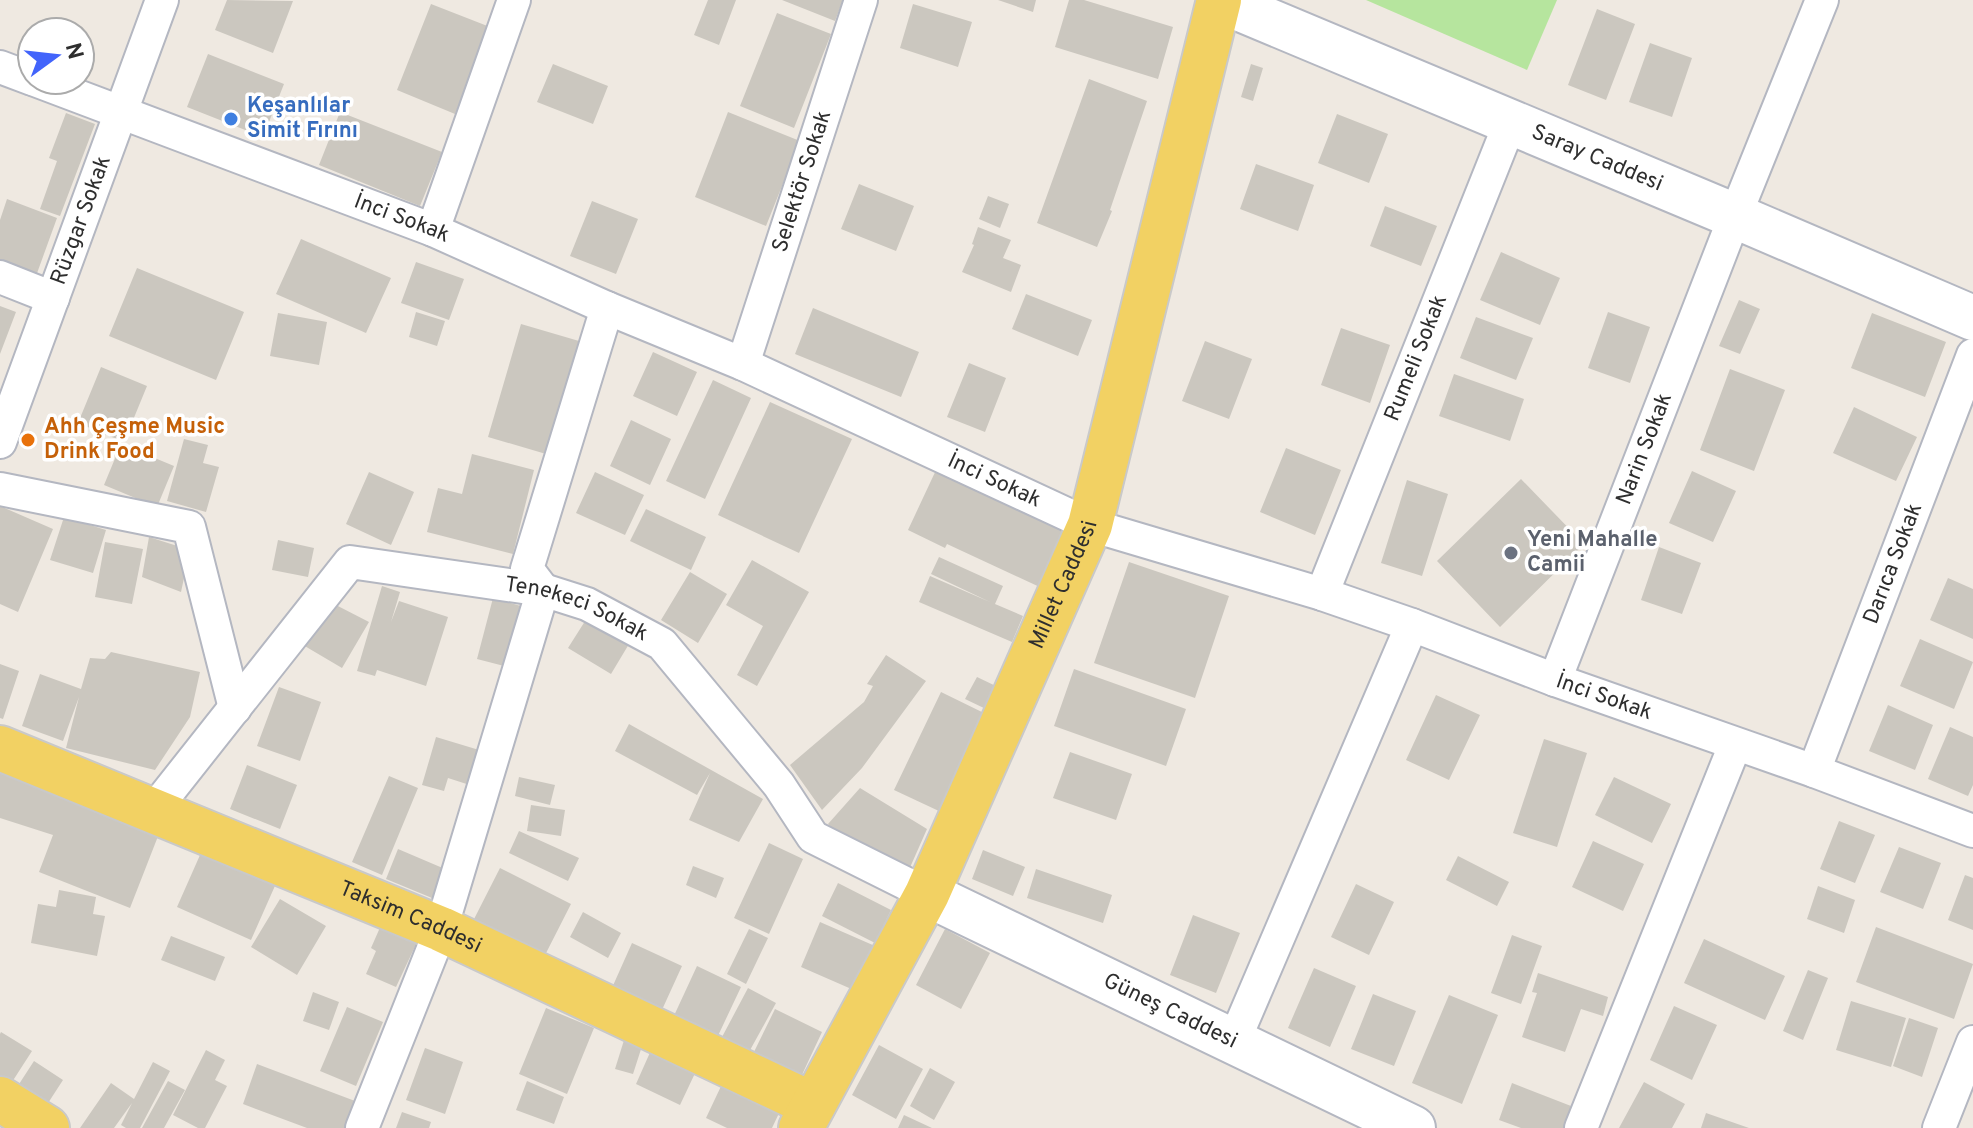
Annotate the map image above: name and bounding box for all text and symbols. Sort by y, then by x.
north arrow [16,16,96,96]
text: N [58,40,88,63]
place label: Keşanlılar Simit Fırını [247,93,358,145]
street label: Selektör Sokak [767,107,838,256]
marker: Keşanlılar Simit Fırını [222,110,240,128]
street label: Saray Caddesi [1527,119,1667,198]
street label: Rüzgar Sokak [45,152,117,289]
street label: İnci Sokak [350,186,454,249]
street label: Rumeli Sokak [1379,291,1453,425]
street label: Narin Sokak [1611,389,1679,509]
place label: Ahh Çeşme Music Drink Food [44,414,225,466]
marker: Ahh Çeşme Music Drink Food [19,431,37,449]
street label: İnci Sokak [943,445,1045,514]
street label: Darıca Sokak [1858,499,1929,628]
street label: Millet Caddesi [1023,518,1104,653]
place label: Yeni Mahalle Camii [1527,527,1658,579]
marker: Yeni Mahalle Camii [1502,544,1520,562]
street label: Tenekeci Sokak [503,571,653,648]
street label: İnci Sokak [1552,666,1656,727]
street label: Taksim Caddesi [335,875,486,960]
street label: Güneş Caddesi [1099,967,1242,1055]

